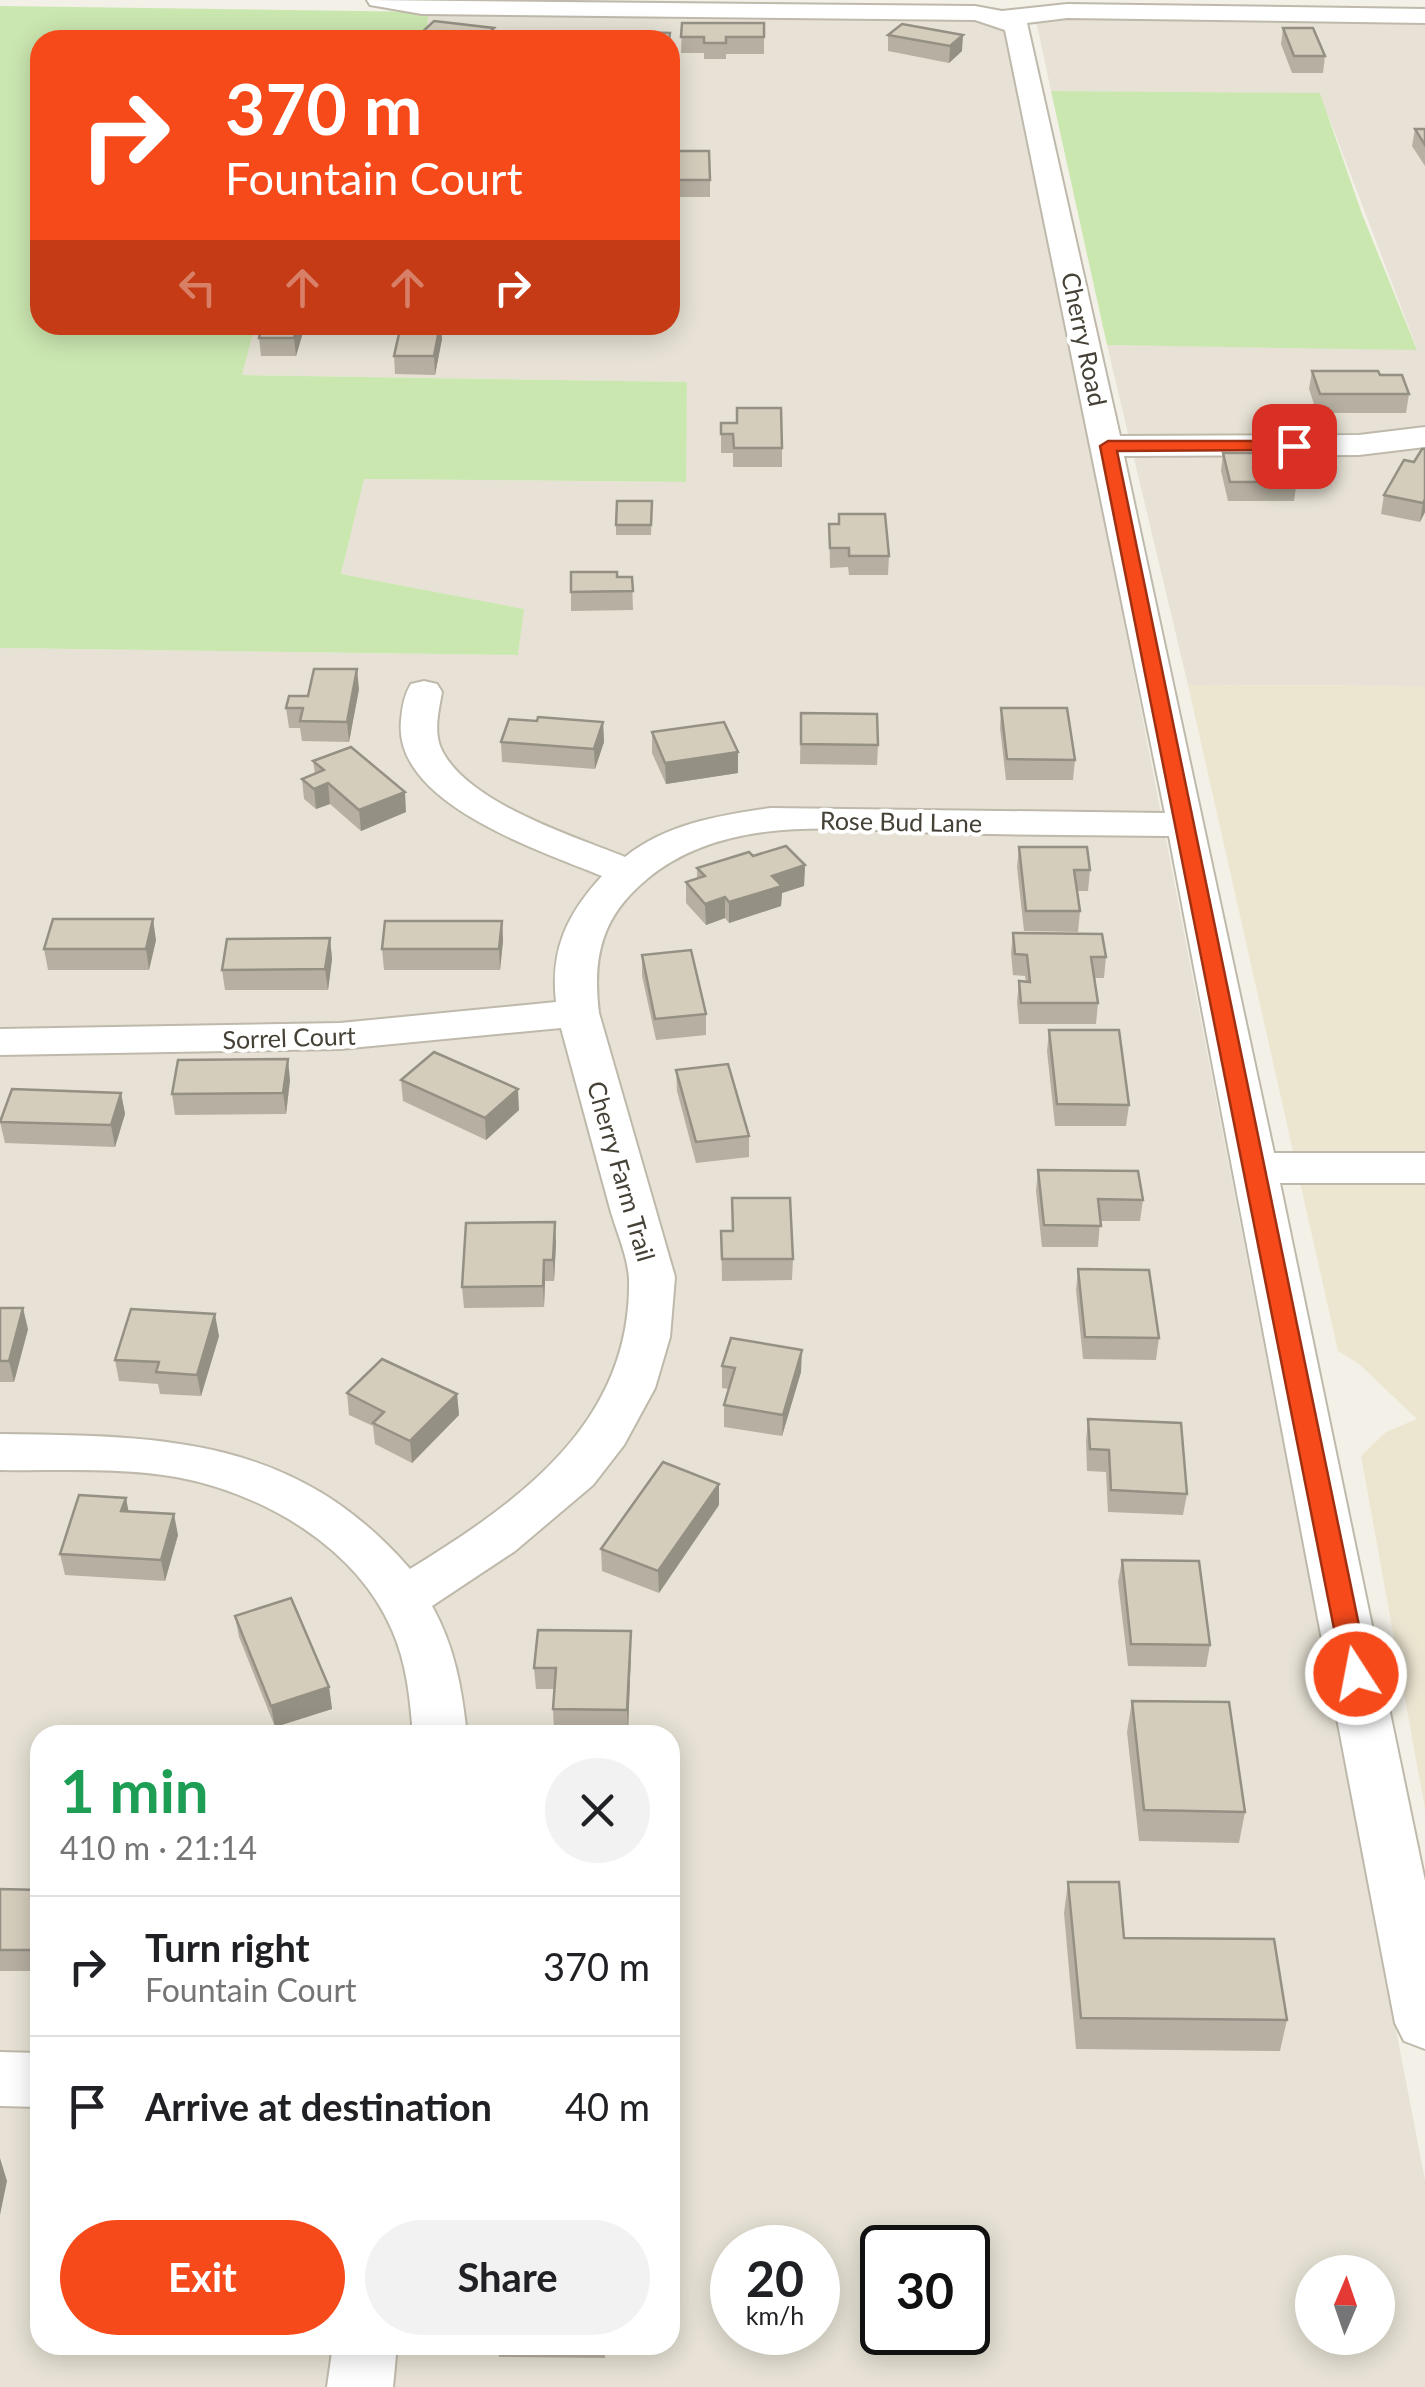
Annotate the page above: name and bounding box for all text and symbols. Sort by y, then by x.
text: 370 m [225,66,422,150]
icon: right [60,70,190,200]
text: Fountain Court [225,151,523,205]
icon: left [170,260,225,315]
icon: ahead [275,260,330,315]
icon: ahead [380,260,435,315]
icon: right [485,260,540,315]
street label: Cherry Road [1056,269,1114,409]
pin [1252,404,1337,489]
icon: arrive [1267,419,1322,474]
street label: Rose Bud Lane [820,805,982,837]
street label: Sorrel Court [222,1020,356,1054]
street label: Cherry Farm Trail [582,1077,662,1265]
position arrow [1304,1622,1408,1726]
text: 1 min [60,1754,209,1826]
button: close [545,1758,650,1863]
text: 410 m · 21:14 [60,1828,257,1867]
text: Turn right [145,1924,310,1970]
icon: right [60,1939,115,1994]
text: 370 m [543,1943,650,1989]
text: Fountain Court [145,1970,357,2009]
icon: arrive [60,2079,115,2134]
text: Arrive at destination [145,2083,492,2129]
text: 40 m [565,2083,650,2129]
button: Exit [60,2220,345,2335]
button: Share [365,2220,650,2335]
speed limit sign: 30 [860,2225,990,2355]
text: 20 [746,2248,804,2308]
north arrow [1295,2255,1395,2355]
map controls [1295,2255,1395,2355]
text: km/h [746,2300,804,2330]

